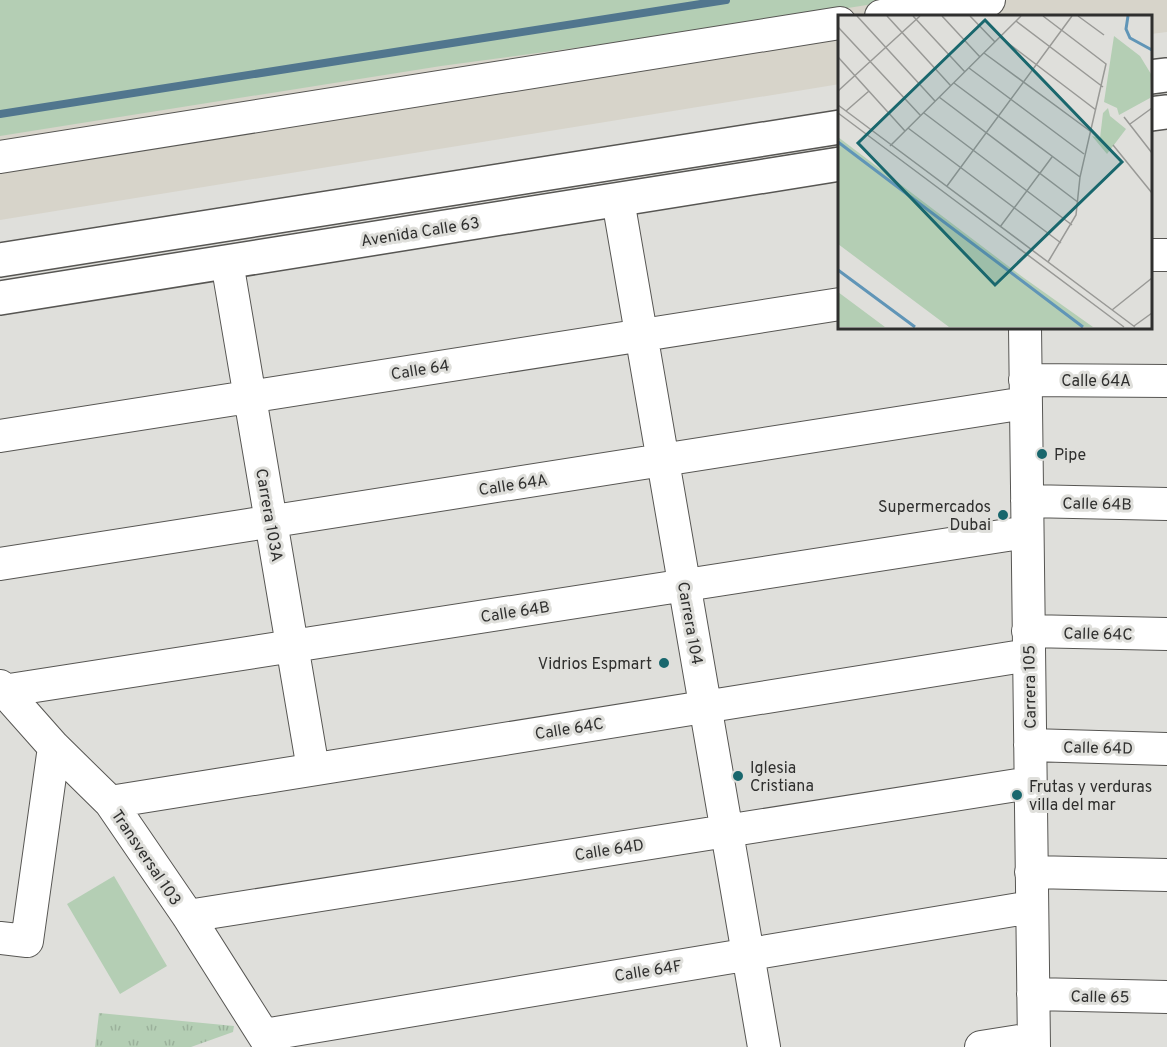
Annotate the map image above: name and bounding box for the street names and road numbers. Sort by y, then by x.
street label: Avenida Calle 63 [360,214,481,252]
street label: Calle 64 [390,356,451,385]
street label: Calle 64A [1061,372,1131,392]
street label: Carrera 103A [250,467,286,564]
street label: Calle 64A [477,471,549,501]
street label: Calle 64B [1062,494,1132,516]
street label: Carrera 104 [672,580,706,666]
street label: Calle 64B [479,598,551,628]
street label: Calle 64C [1063,624,1133,646]
street label: Carrera 105 [1020,645,1042,729]
street label: Calle 64C [533,715,605,745]
street label: Calle 64D [1063,738,1133,760]
street label: Transversal 103 [106,806,185,910]
street label: Calle 64D [573,836,645,866]
street label: Calle 64F [613,957,683,987]
street label: Calle 65 [1070,987,1130,1009]

